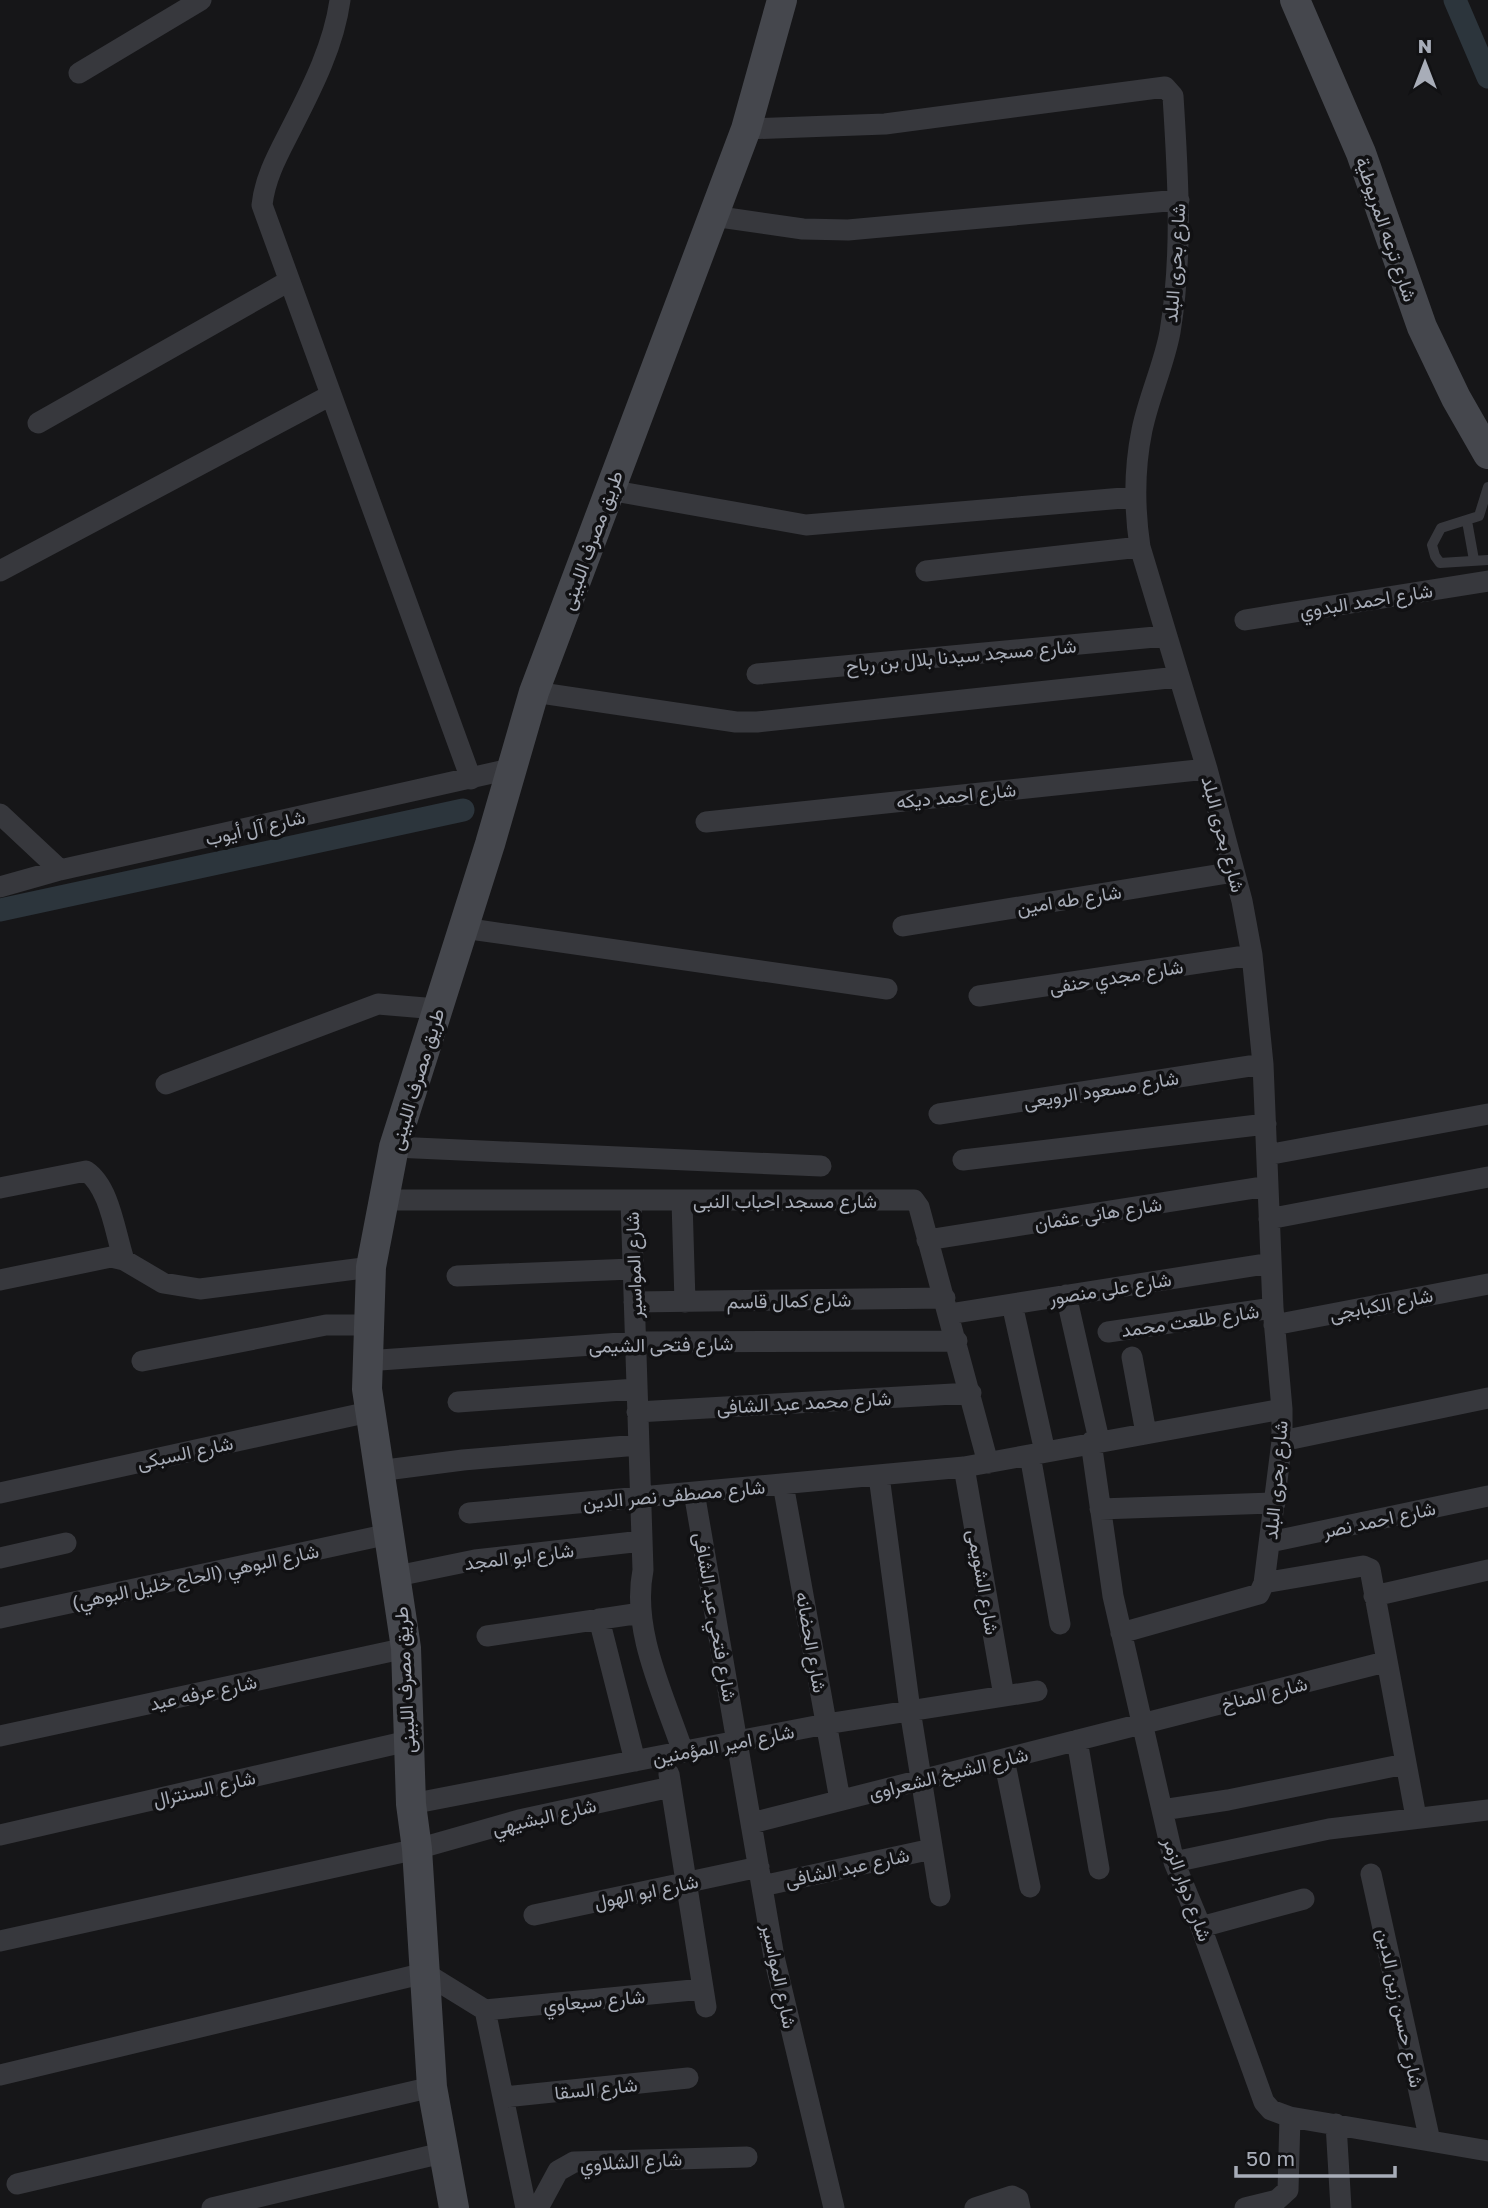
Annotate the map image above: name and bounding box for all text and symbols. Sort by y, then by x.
north arrow [1390,28,1460,98]
text: N [1418,34,1432,57]
street label: شارع ترعه المريوطية [1350,153,1423,305]
street label: شارع بحرى البلد [1158,203,1192,324]
street label: طريق مصرف اللبينى [555,467,628,613]
street label: شارع احمد البدوي [1298,578,1435,627]
street label: شارع مسجد سيدنا بلال بن رباح [845,633,1077,679]
street label: شارع بحرى البلد [1195,773,1251,895]
street label: شارع احمد ديكه [895,777,1017,815]
street label: شارع آل أيوب [203,804,308,852]
street label: شارع طه امين [1015,879,1123,921]
street label: شارع مجدي حنفى [1047,954,1185,1003]
street label: طريق مصرف اللبينى [384,1005,449,1153]
street label: شارع مسعود الرويعى [1022,1065,1181,1115]
street label: شارع مسجد احباب النبى [693,1189,877,1214]
street label: شارع هانى عثمان [1032,1192,1164,1236]
street label: شارع المواسير [620,1211,648,1320]
street label: شارع على منصور [1046,1267,1173,1311]
street label: شارع الكبابجى [1327,1283,1435,1327]
street label: شارع كمال قاسم [726,1287,852,1315]
street label: شارع طلعت محمد [1120,1299,1261,1343]
street label: شارع فتحى الشيمى [588,1331,734,1359]
street label: شارع محمد عبد الشافى [716,1386,892,1420]
street label: شارع بحرى البلد [1258,1419,1294,1541]
street label: شارع السبكى [135,1431,236,1475]
street label: شارع مصطفى نصر الدين [582,1475,766,1515]
street label: شارع احمد نصر [1319,1496,1438,1544]
street label: شارع الشويمى [961,1527,1005,1637]
street label: شارع فتحي عبد الشافى [685,1530,742,1704]
street label: شارع ابو المجد [463,1538,575,1576]
street label: شارع البوهي (الحاج خليل البوهي) [69,1539,322,1618]
street label: شارع الحضانه [790,1590,832,1695]
street label: طريق مصرف اللبينى [389,1606,420,1754]
street label: شارع عرفه عيد [147,1669,259,1717]
street label: شارع المناخ [1219,1671,1310,1717]
street label: شارع امير المؤمنين [650,1719,796,1771]
street label: شارع الشيخ الشعراوى [866,1742,1031,1807]
street label: شارع السنترال [150,1765,258,1813]
street label: شارع البشيهي [490,1793,599,1844]
street label: شارع دوار الزمر [1156,1833,1218,1945]
street label: شارع عبد الشافى [783,1843,912,1893]
street label: شارع ابو الهول [592,1869,701,1915]
street label: شارع المواسير [756,1921,802,2031]
street label: شارع حسن زين الدين [1371,1926,1429,2090]
street label: شارع سبعاوي [542,1984,646,2021]
street label: شارع السقا [553,2072,639,2106]
scale bar [1236,2134,1395,2178]
text: 50 m [1246,2145,1295,2171]
street label: شارع الشلاوي [579,2147,683,2180]

